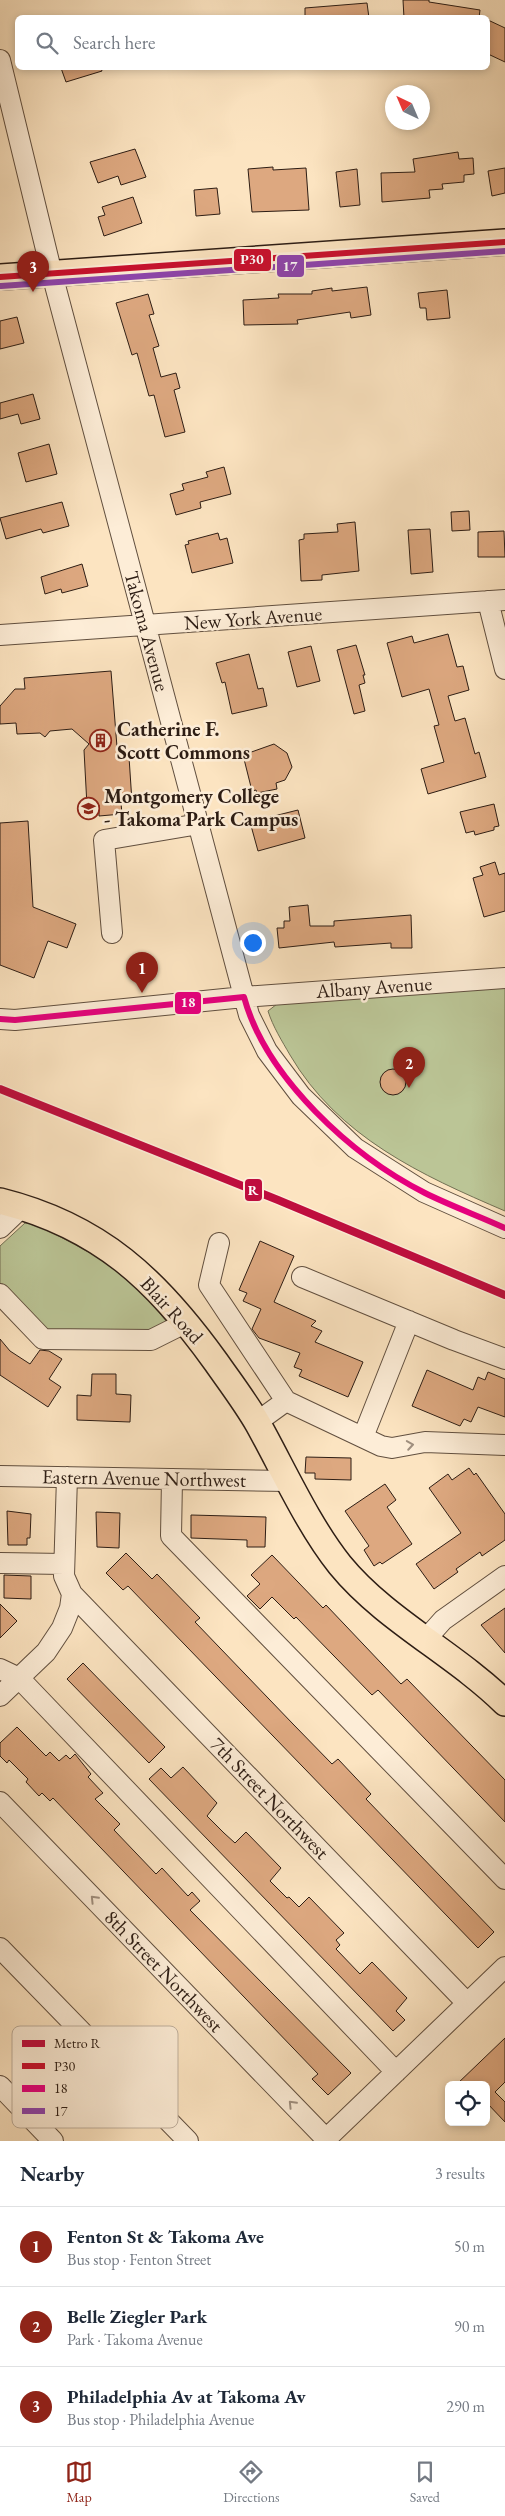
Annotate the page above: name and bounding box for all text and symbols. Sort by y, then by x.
search box [15,15,490,70]
icon: search [33,29,61,57]
text: Search here [73,30,155,55]
north arrow [385,85,430,130]
line badge: P30 [233,248,272,272]
text: P30 [240,250,264,268]
pin: 3 [17,251,49,292]
line badge: 17 [276,254,305,278]
text: 17 [283,257,298,275]
street label: Takoma Avenue [118,568,176,694]
street label: New York Avenue [183,600,323,636]
place label: Catherine F. Scott Commons [117,716,250,765]
building icon: Catherine F. Scott Commons [89,729,113,753]
place label: Montgomery College - Takoma Park Campus [104,783,298,832]
school or university icon: Montgomery College - Takoma Park Campus [76,796,100,820]
your location [240,930,266,956]
pin: 1 [126,952,158,993]
street label: Albany Avenue [314,970,433,1004]
line badge: 18 [174,991,202,1015]
text: 18 [181,993,195,1011]
pin: 2 [393,1047,425,1088]
line badge: R [244,1178,263,1202]
text: R [248,1181,259,1199]
street label: Blair Road [135,1271,210,1350]
one-way arrow [405,1440,414,1450]
street label: Eastern Avenue Northwest [42,1463,247,1493]
street label: 7th Street Northwest [205,1731,336,1865]
one-way arrow [91,1896,100,1905]
street label: 8th Street Northwest [99,1904,230,2038]
legend [12,2026,178,2128]
text: Metro R [54,2034,102,2052]
text: P30 [54,2057,75,2075]
text: 18 [54,2079,68,2097]
map controls [445,2081,490,2126]
button: locate [445,2081,490,2126]
one-way arrow [289,2101,298,2110]
text: 17 [54,2102,68,2120]
text: Nearby [20,2160,84,2187]
text: 3 results [435,2163,485,2184]
text: Fenton St & Takoma Ave [67,2224,264,2249]
text: 1 [32,2236,40,2257]
text: 50 m [454,2236,485,2257]
text: Bus stop · Fenton Street [67,2249,211,2270]
text: Belle Ziegler Park [67,2304,207,2329]
text: 2 [32,2316,40,2337]
text: 90 m [454,2316,485,2337]
text: Park · Takoma Avenue [67,2329,203,2350]
text: Philadelphia Av at Takoma Av [67,2384,306,2409]
text: 3 [32,2396,40,2417]
text: 290 m [446,2396,485,2417]
text: Bus stop · Philadelphia Avenue [67,2409,254,2430]
tab: Map [65,2458,93,2506]
tab: Directions [223,2458,280,2506]
tab: Saved [410,2458,440,2506]

